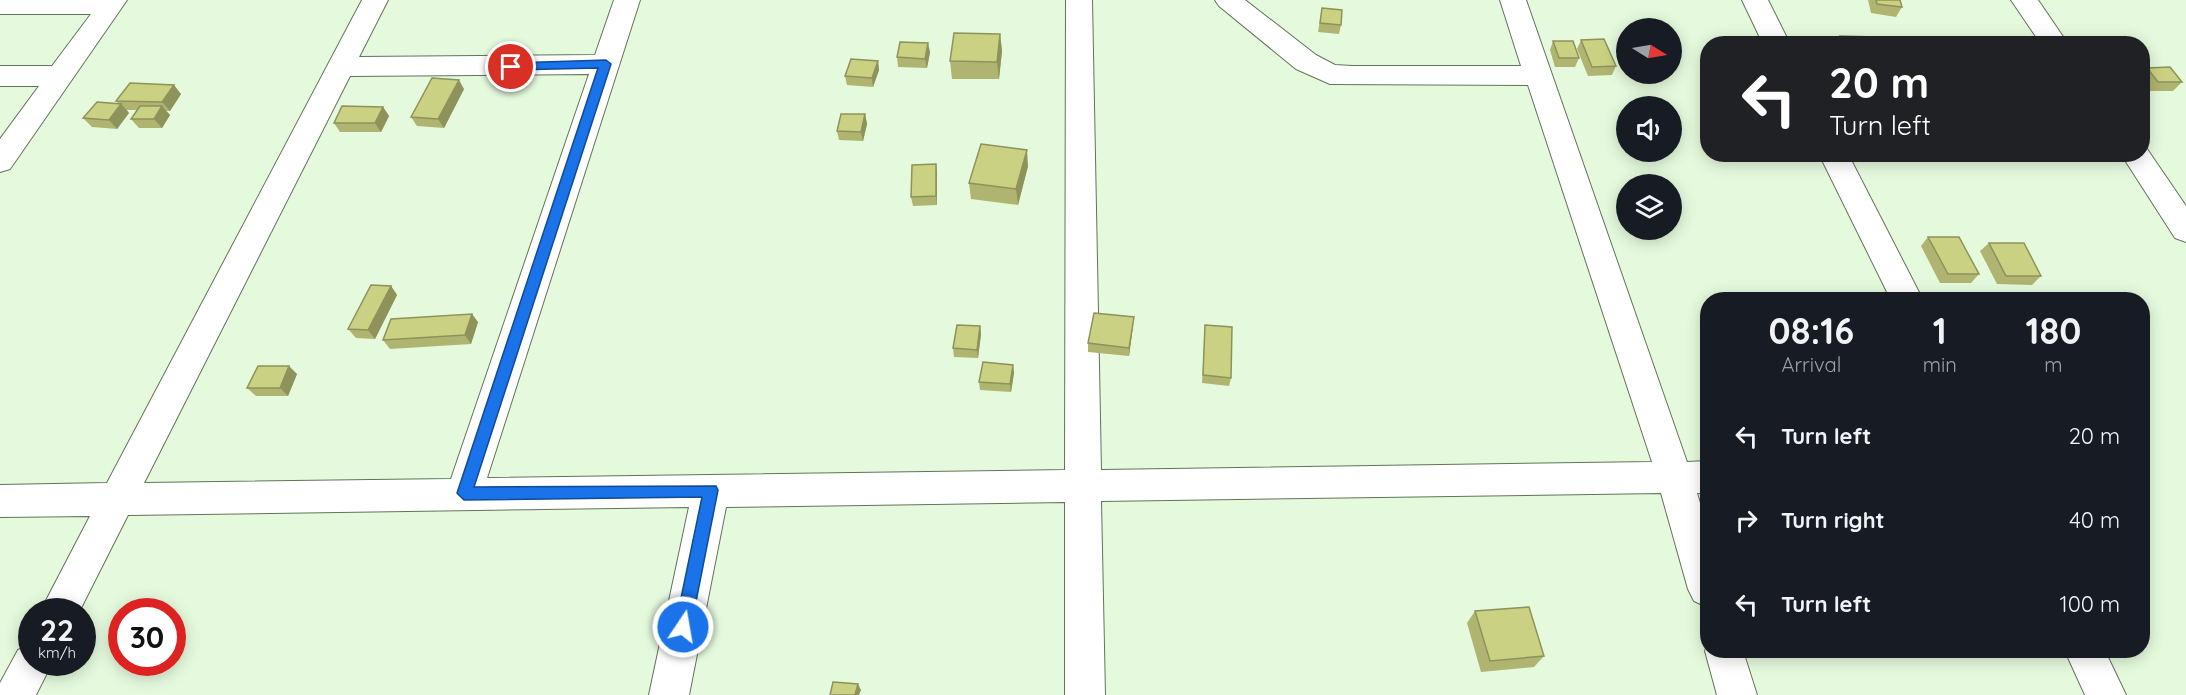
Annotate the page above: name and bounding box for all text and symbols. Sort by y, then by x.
north arrow [1616,18,1682,84]
map controls [1616,18,1682,240]
pin [485,41,536,92]
icon: arrive [494,50,527,83]
text: 20 m [1829,56,1929,109]
icon: left [1730,60,1808,138]
button: sound [1616,96,1682,162]
text: Turn left [1829,108,1931,142]
button: layers [1616,174,1682,240]
text: 08:16 [1769,308,1854,353]
text: 1 [1933,308,1947,353]
text: 180 [2026,308,2081,353]
text: Arrival [1781,352,1841,377]
text: min [1923,352,1957,377]
text: m [2044,352,2063,377]
icon: left [1730,420,1763,453]
text: Turn left [1781,422,1871,450]
text: 20 m [2069,422,2120,450]
icon: right [1730,504,1763,537]
text: Turn right [1781,506,1885,534]
text: 40 m [2069,506,2120,534]
icon: left [1730,588,1763,621]
text: Turn left [1781,590,1871,618]
text: 100 m [2060,590,2120,618]
position arrow [651,595,715,659]
speed limit sign: 30 [108,598,186,676]
text: 22 [40,611,74,649]
text: km/h [38,643,76,662]

